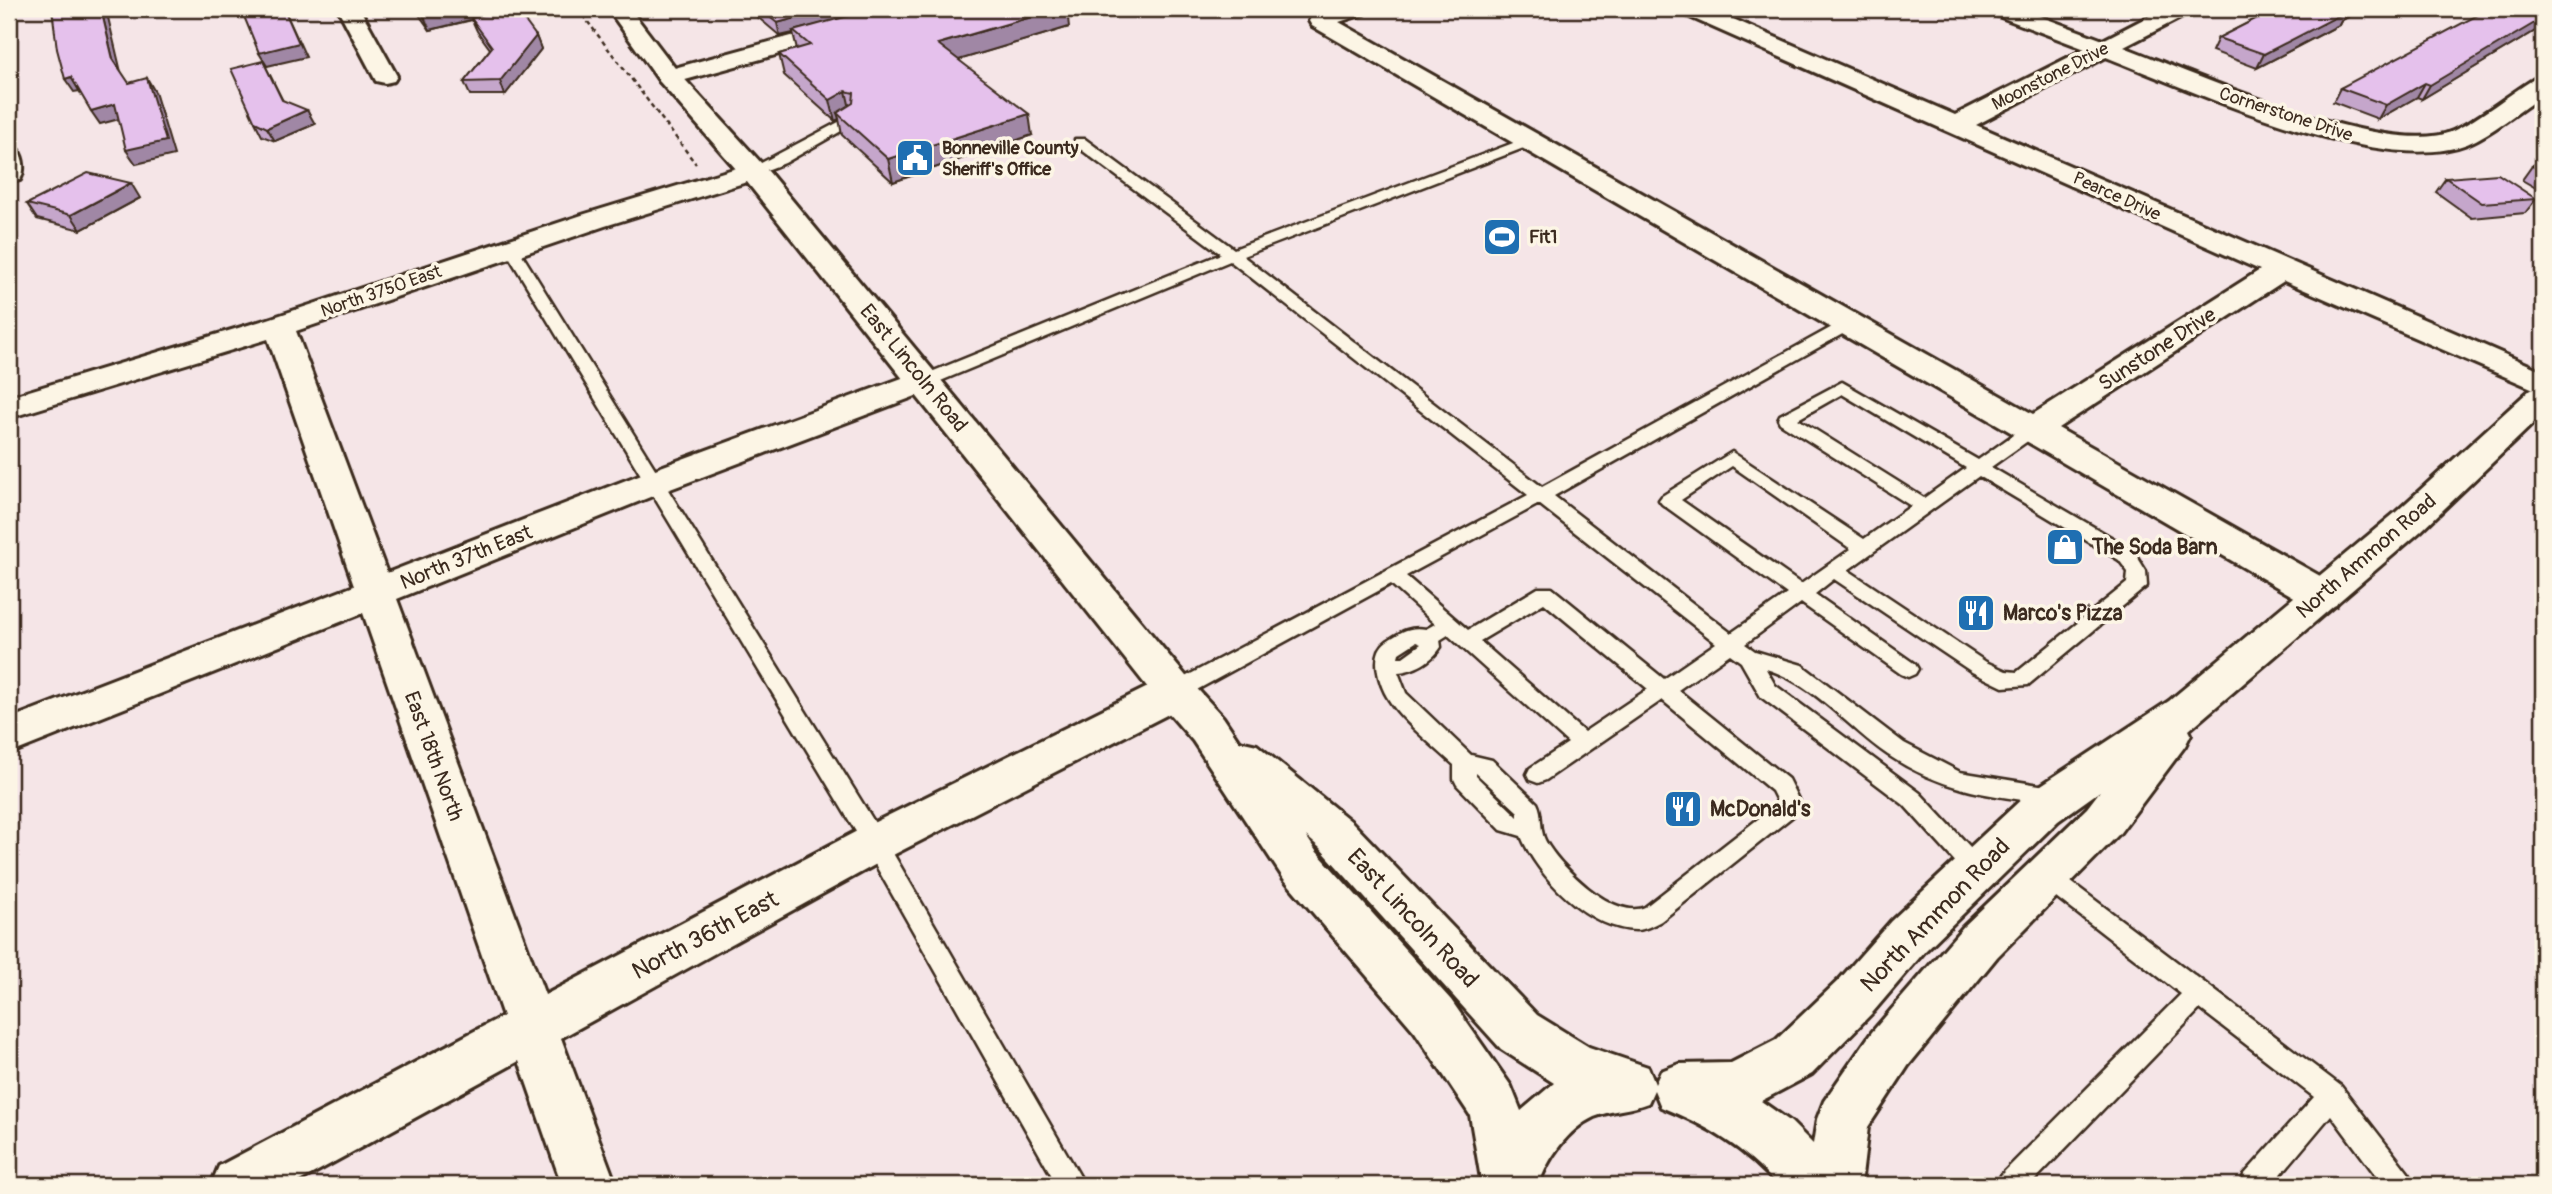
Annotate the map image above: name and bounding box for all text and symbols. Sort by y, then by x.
street label: Moonstone Drive [1988,37,2113,116]
street label: Cornerstone Drive [2216,82,2356,147]
public building icon: Bonneville County Sheriff's Office [894,137,936,179]
place label: Bonneville County Sheriff's Office [942,137,1079,181]
street label: Pearce Drive [2069,167,2165,226]
sports icon: Fit1 [1481,216,1523,258]
place label: Fit1 [1529,226,1557,249]
street label: North 3750 East [318,260,445,323]
street label: East Lincoln Road [854,299,974,438]
street label: Sunstone Drive [2093,301,2222,397]
street label: North Ammon Road [2291,488,2442,625]
street label: North 37th East [396,519,537,596]
shop icon: The Soda Barn [2044,526,2086,568]
place label: The Soda Barn [2091,534,2218,561]
restaurant icon: Marco's Pizza [1955,592,1997,634]
place label: Marco's Pizza [2003,600,2123,627]
street label: East 18th North [398,688,469,825]
restaurant icon: McDonald's [1662,788,1704,830]
place label: McDonald's [1710,796,1811,823]
street label: North Ammon Road [1855,832,2016,998]
street label: East Lincoln Road [1341,843,1485,994]
street label: North 36th East [627,885,784,986]

